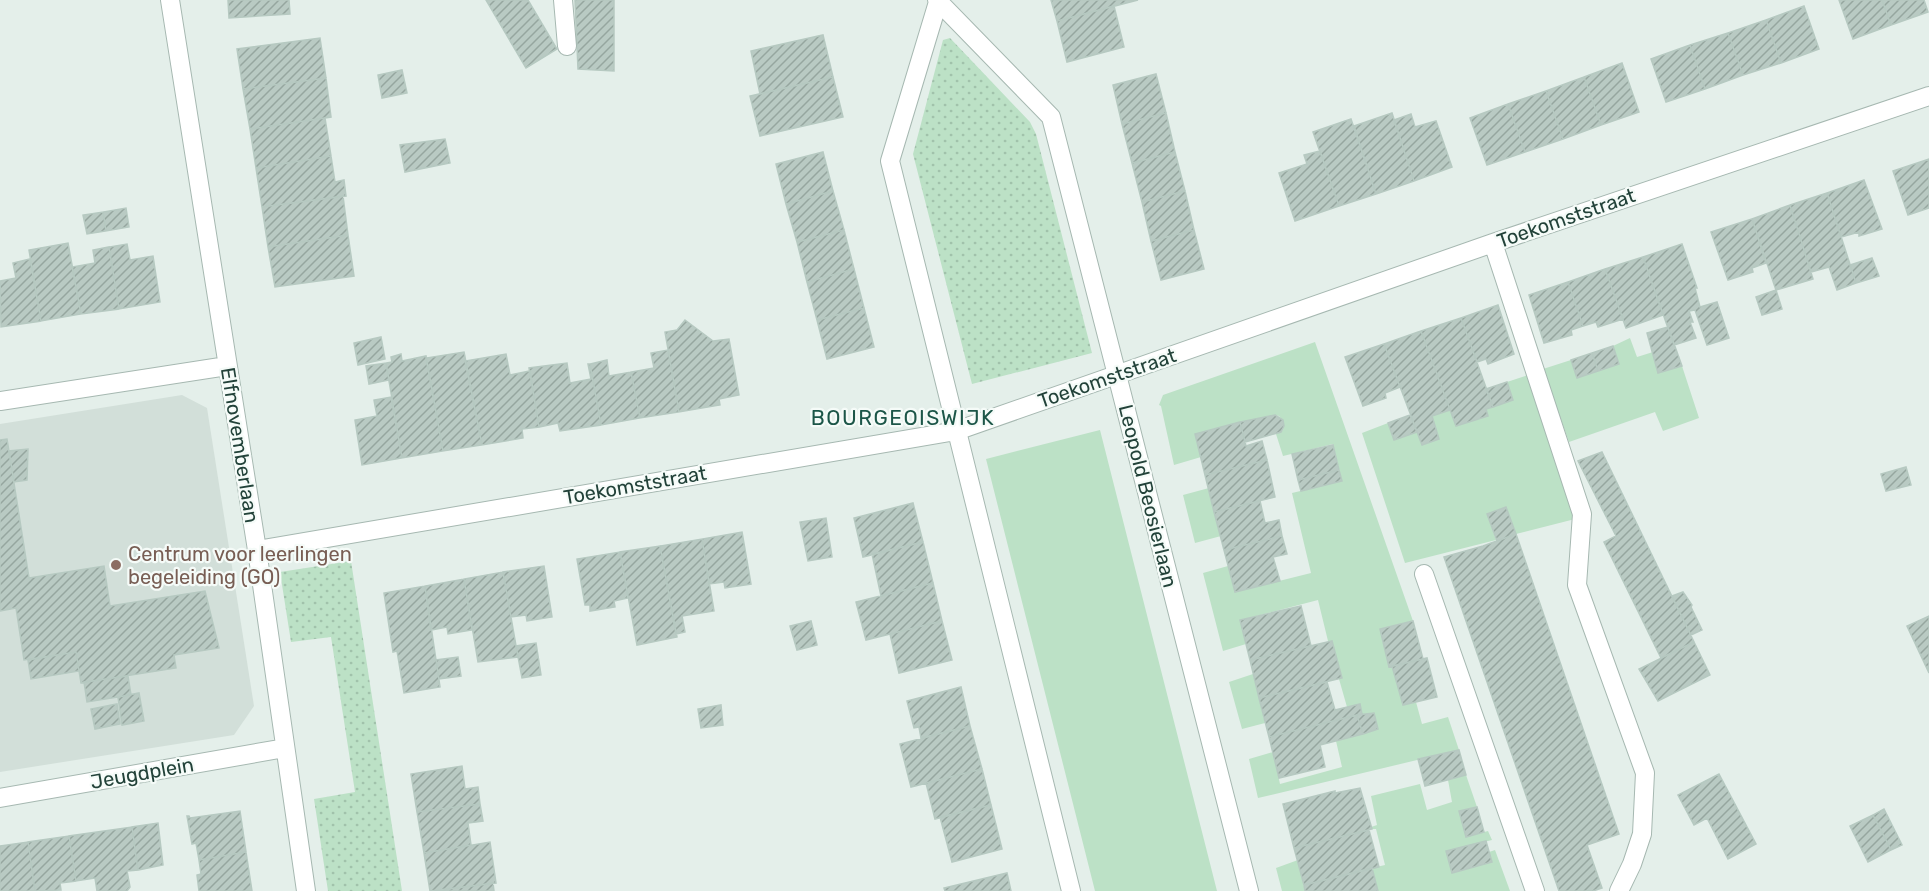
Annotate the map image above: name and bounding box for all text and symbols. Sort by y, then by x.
street label: Toekomststraat [1494,183,1638,253]
street label: Toekomststraat [1035,343,1179,413]
street label: Elfnovemberlaan [216,365,264,525]
street label: Leopold Beosierlaan [1114,402,1182,590]
district label: BOURGEOISWIJK [811,405,995,430]
street label: Toekomststraat [562,461,709,509]
place label: Centrum voor leerlingen begeleiding (GO) [128,542,352,589]
marker: Centrum voor leerlingen begeleiding (GO) [109,558,123,572]
street label: Jeugdplein [88,752,196,794]

